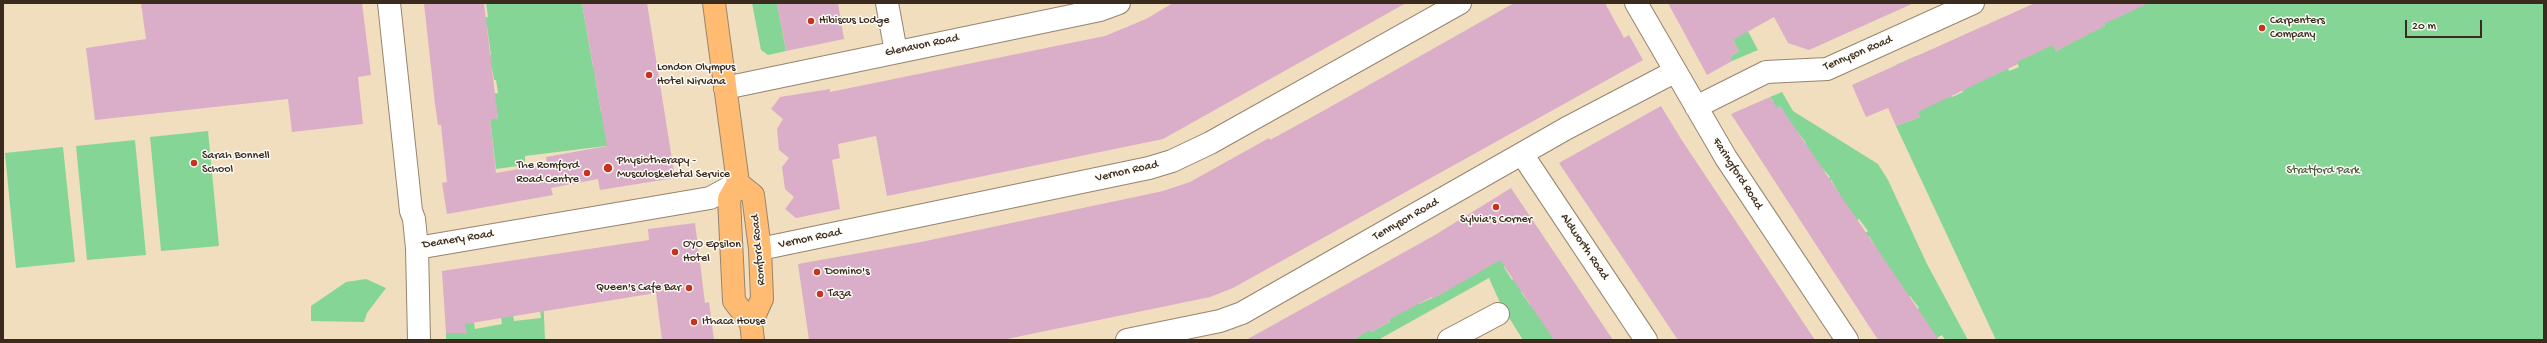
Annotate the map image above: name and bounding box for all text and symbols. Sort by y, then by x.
scale bar [2407,12,2484,38]
place label: Hibiscus Lodge [819,14,889,28]
place label: Carpenters Company [2270,14,2325,42]
marker: Hibiscus Lodge [806,16,816,26]
text: 20 m [2412,20,2436,34]
marker: Carpenters Company [2257,23,2267,33]
street label: Glenavon Road [884,31,960,61]
street label: Tennyson Road [1821,33,1895,75]
place label: London Olympus Hotel Nirvana [657,61,735,89]
marker: London Olympus Hotel Nirvana [644,70,654,80]
street label: Faringford Road [1709,136,1765,212]
place label: Sarah Bonnell School [202,149,270,177]
place label: Physiotherapy - Musculoskeletal Service [617,154,730,182]
marker: Sarah Bonnell School [189,158,199,168]
street label: Vernon Road [1094,158,1160,186]
place label: The Romford Road Centre [516,159,579,187]
marker: Physiotherapy - Musculoskeletal Service [602,162,614,174]
park label: Stratford Park [2286,164,2360,178]
marker: The Romford Road Centre [582,168,592,178]
street label: Tennyson Road [1371,195,1441,245]
marker: Sylvia's Corner [1491,202,1501,212]
street label: Aldworth Road [1557,211,1611,283]
place label: Sylvia's Corner [1460,213,1532,227]
street label: Romford Road [749,214,769,286]
street label: Vernon Road [777,225,843,253]
street label: Deanery Road [421,227,495,253]
place label: OYO Epsilon Hotel [683,238,741,266]
marker: OYO Epsilon Hotel [670,247,680,257]
place label: Domino's [825,265,870,279]
marker: Domino's [812,267,822,277]
place label: Queen's Cafe Bar [596,281,681,295]
marker: Queen's Cafe Bar [684,283,694,293]
place label: Taza [828,287,851,301]
marker: Taza [815,289,825,299]
place label: Ithaca House [702,315,766,329]
marker: Ithaca House [689,317,699,327]

